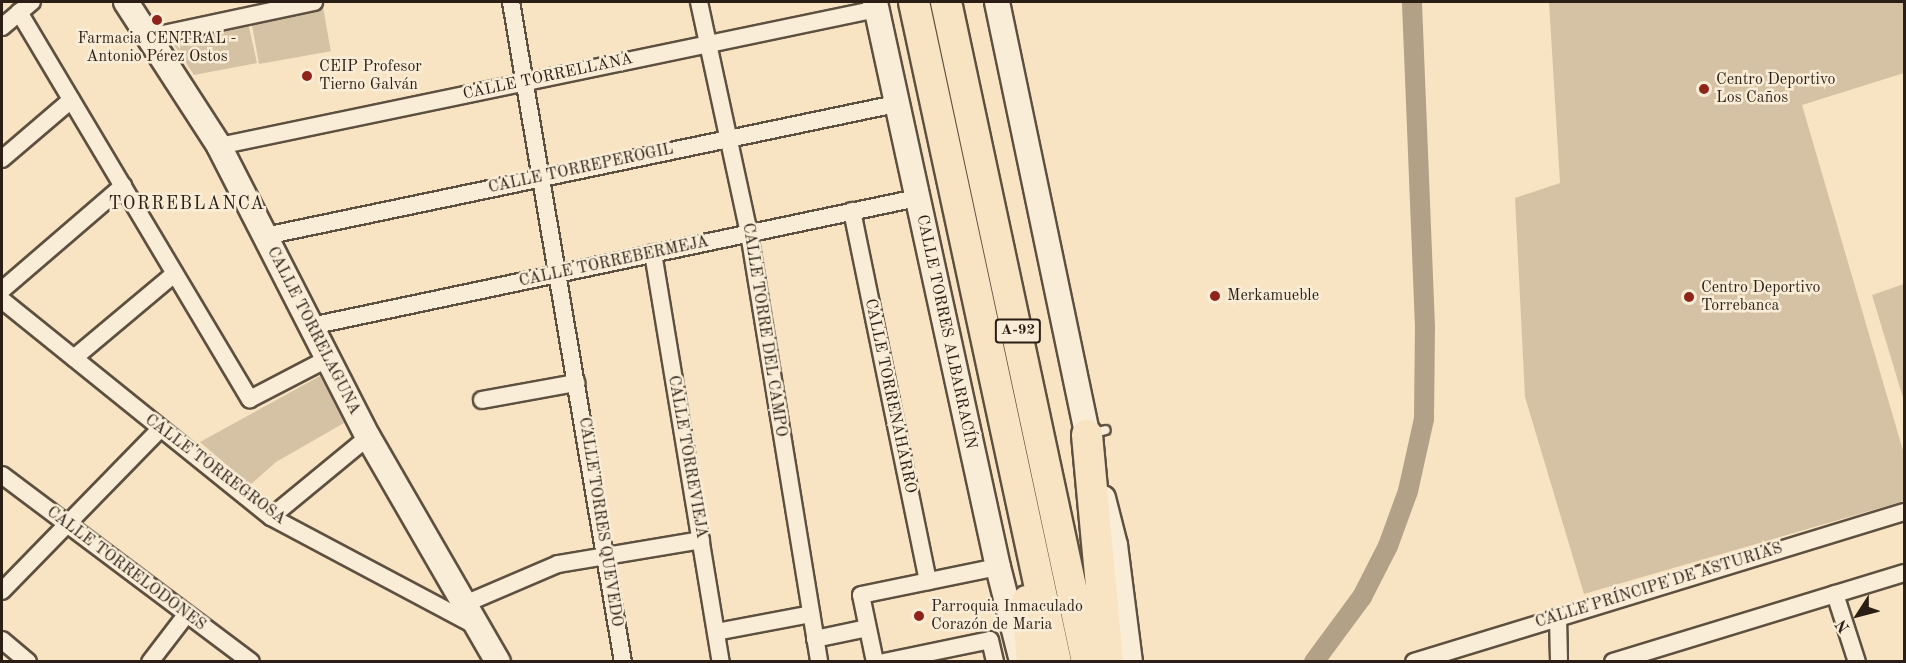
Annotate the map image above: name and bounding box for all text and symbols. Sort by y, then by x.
marker: Farmacia CENTRAL - Antonio Pérez Ostos [150,13,164,27]
place label: Farmacia CENTRAL - Antonio Pérez Ostos [78,29,236,67]
street label: CALLE TORRELLANA [461,50,635,104]
place label: CEIP Profesor Tierno Galván [319,57,422,95]
marker: CEIP Profesor Tierno Galván [300,69,314,83]
place label: Centro Deportivo Los Caños [1716,70,1835,108]
marker: Centro Deportivo Los Caños [1697,82,1711,96]
street label: CALLE TORREPEROGIL [487,140,675,198]
district label: TORREBLANCA [108,193,266,215]
street label: CALLE TORRES ALBARRACÍN [912,213,980,451]
street label: CALLE TORRE DEL CAMPO [738,222,790,438]
street label: CALLE TORREBERMEJA [517,232,711,292]
street label: CALLE TORRELAGUNA [262,244,364,418]
place label: Centro Deportivo Torrebanca [1701,278,1820,316]
place label: Merkamueble [1227,286,1319,306]
marker: Merkamueble [1208,289,1222,303]
marker: Centro Deportivo Torrebanca [1682,290,1696,304]
street label: CALLE TORRENAHARRO [860,297,920,495]
road number: A-92 [994,319,1042,343]
street label: CALLE TORREVIEJA [663,374,711,540]
street label: CALLE TORREGROSA [141,411,289,529]
street label: CALLE TORRES QUEVEDO [574,416,626,628]
street label: CALLE TORRELODONES [43,503,209,635]
street label: CALLE PRÍNCIPE DE ASTURIAS [1533,539,1785,633]
north arrow [1828,585,1888,645]
place label: Parroquia Inmaculado Corazón de Maria [931,597,1083,635]
marker: Parroquia Inmaculado Corazón de Maria [912,609,926,623]
text: N [1833,616,1854,635]

